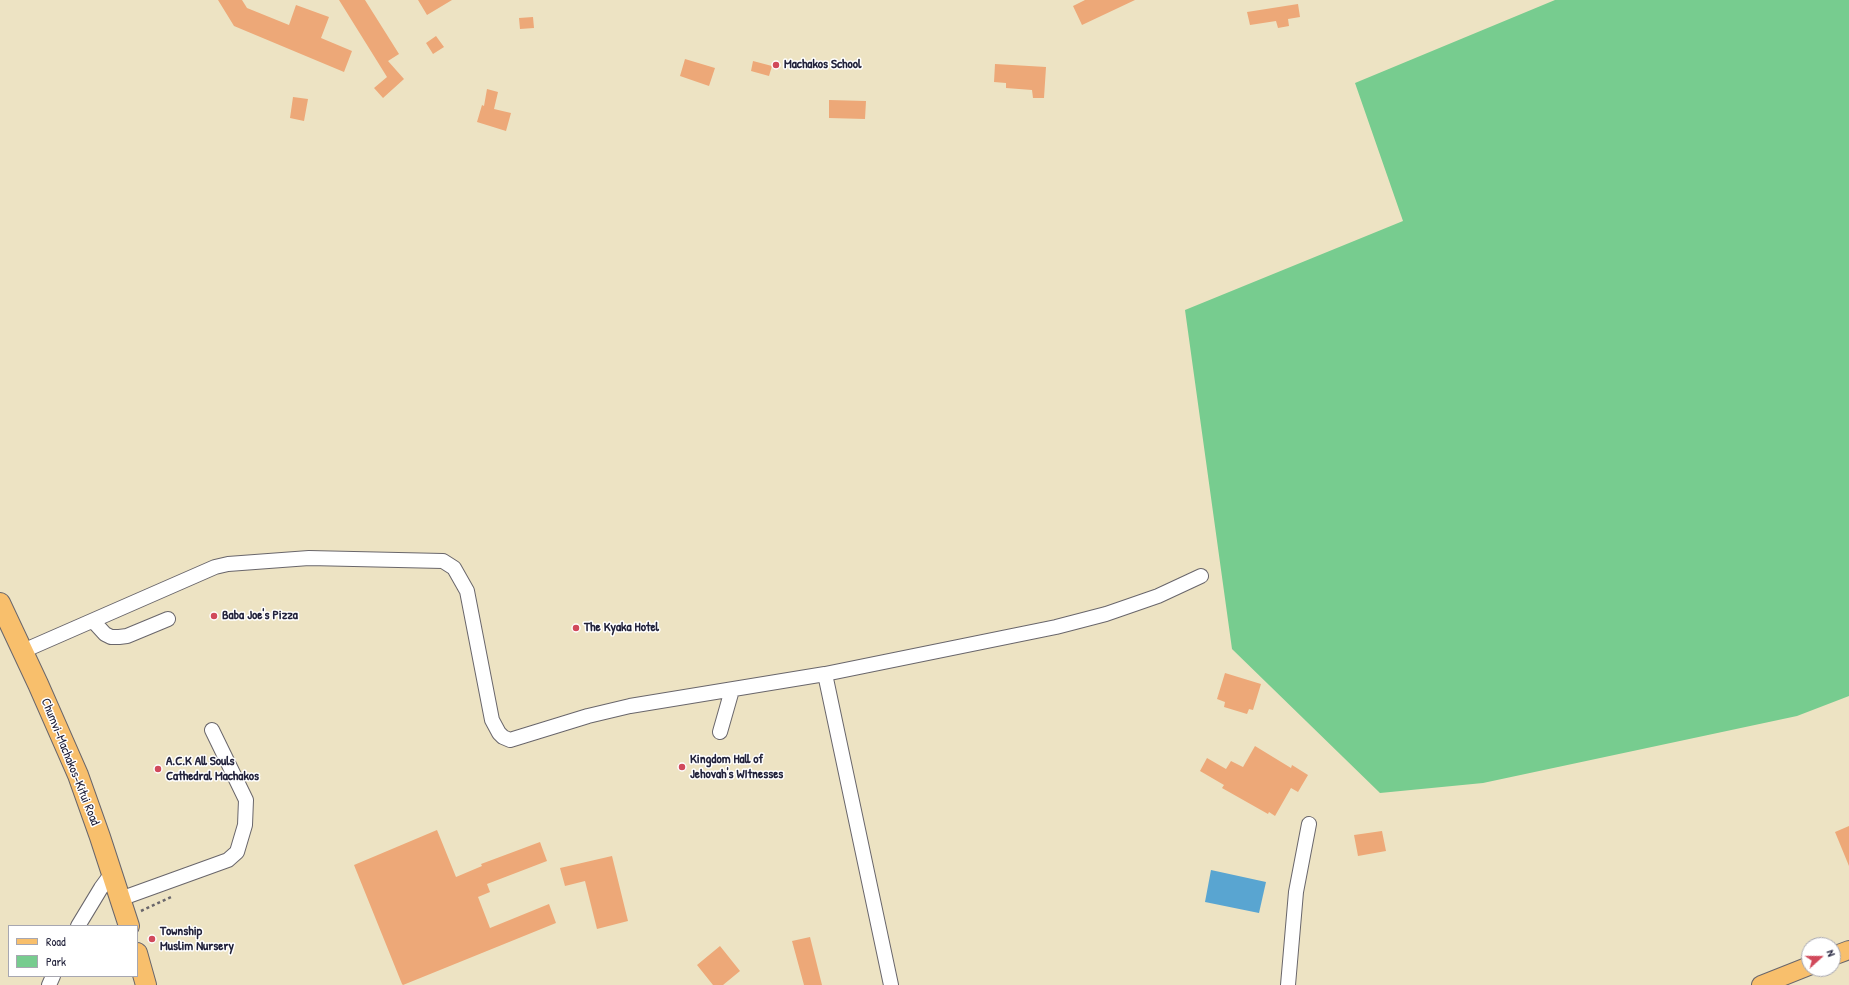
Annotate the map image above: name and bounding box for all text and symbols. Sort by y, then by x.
place label: Machakos School [784,57,861,73]
marker: Machakos School [771,60,781,70]
place label: Baba Joe's Pizza [222,608,298,624]
marker: Baba Joe's Pizza [209,611,219,621]
place label: The Kyaka Hotel [584,620,659,636]
marker: The Kyaka Hotel [571,623,581,633]
street label: Chumvi-Machakos-Kitui Road [37,696,103,828]
place label: Kingdom Hall of Jehovah's WItnesses [690,752,783,783]
place label: A.C.K All Souls Cathedral Machakos [166,754,259,785]
marker: Kingdom Hall of Jehovah's WItnesses [677,762,687,772]
marker: A.C.K All Souls Cathedral Machakos [153,764,163,774]
place label: Township Muslim Nursery [160,924,234,955]
legend [8,925,138,977]
text: Road [46,933,66,950]
marker: Township Muslim Nursery [147,934,157,944]
north arrow [1801,937,1841,977]
text: N [1824,948,1839,958]
text: Park [46,953,66,970]

